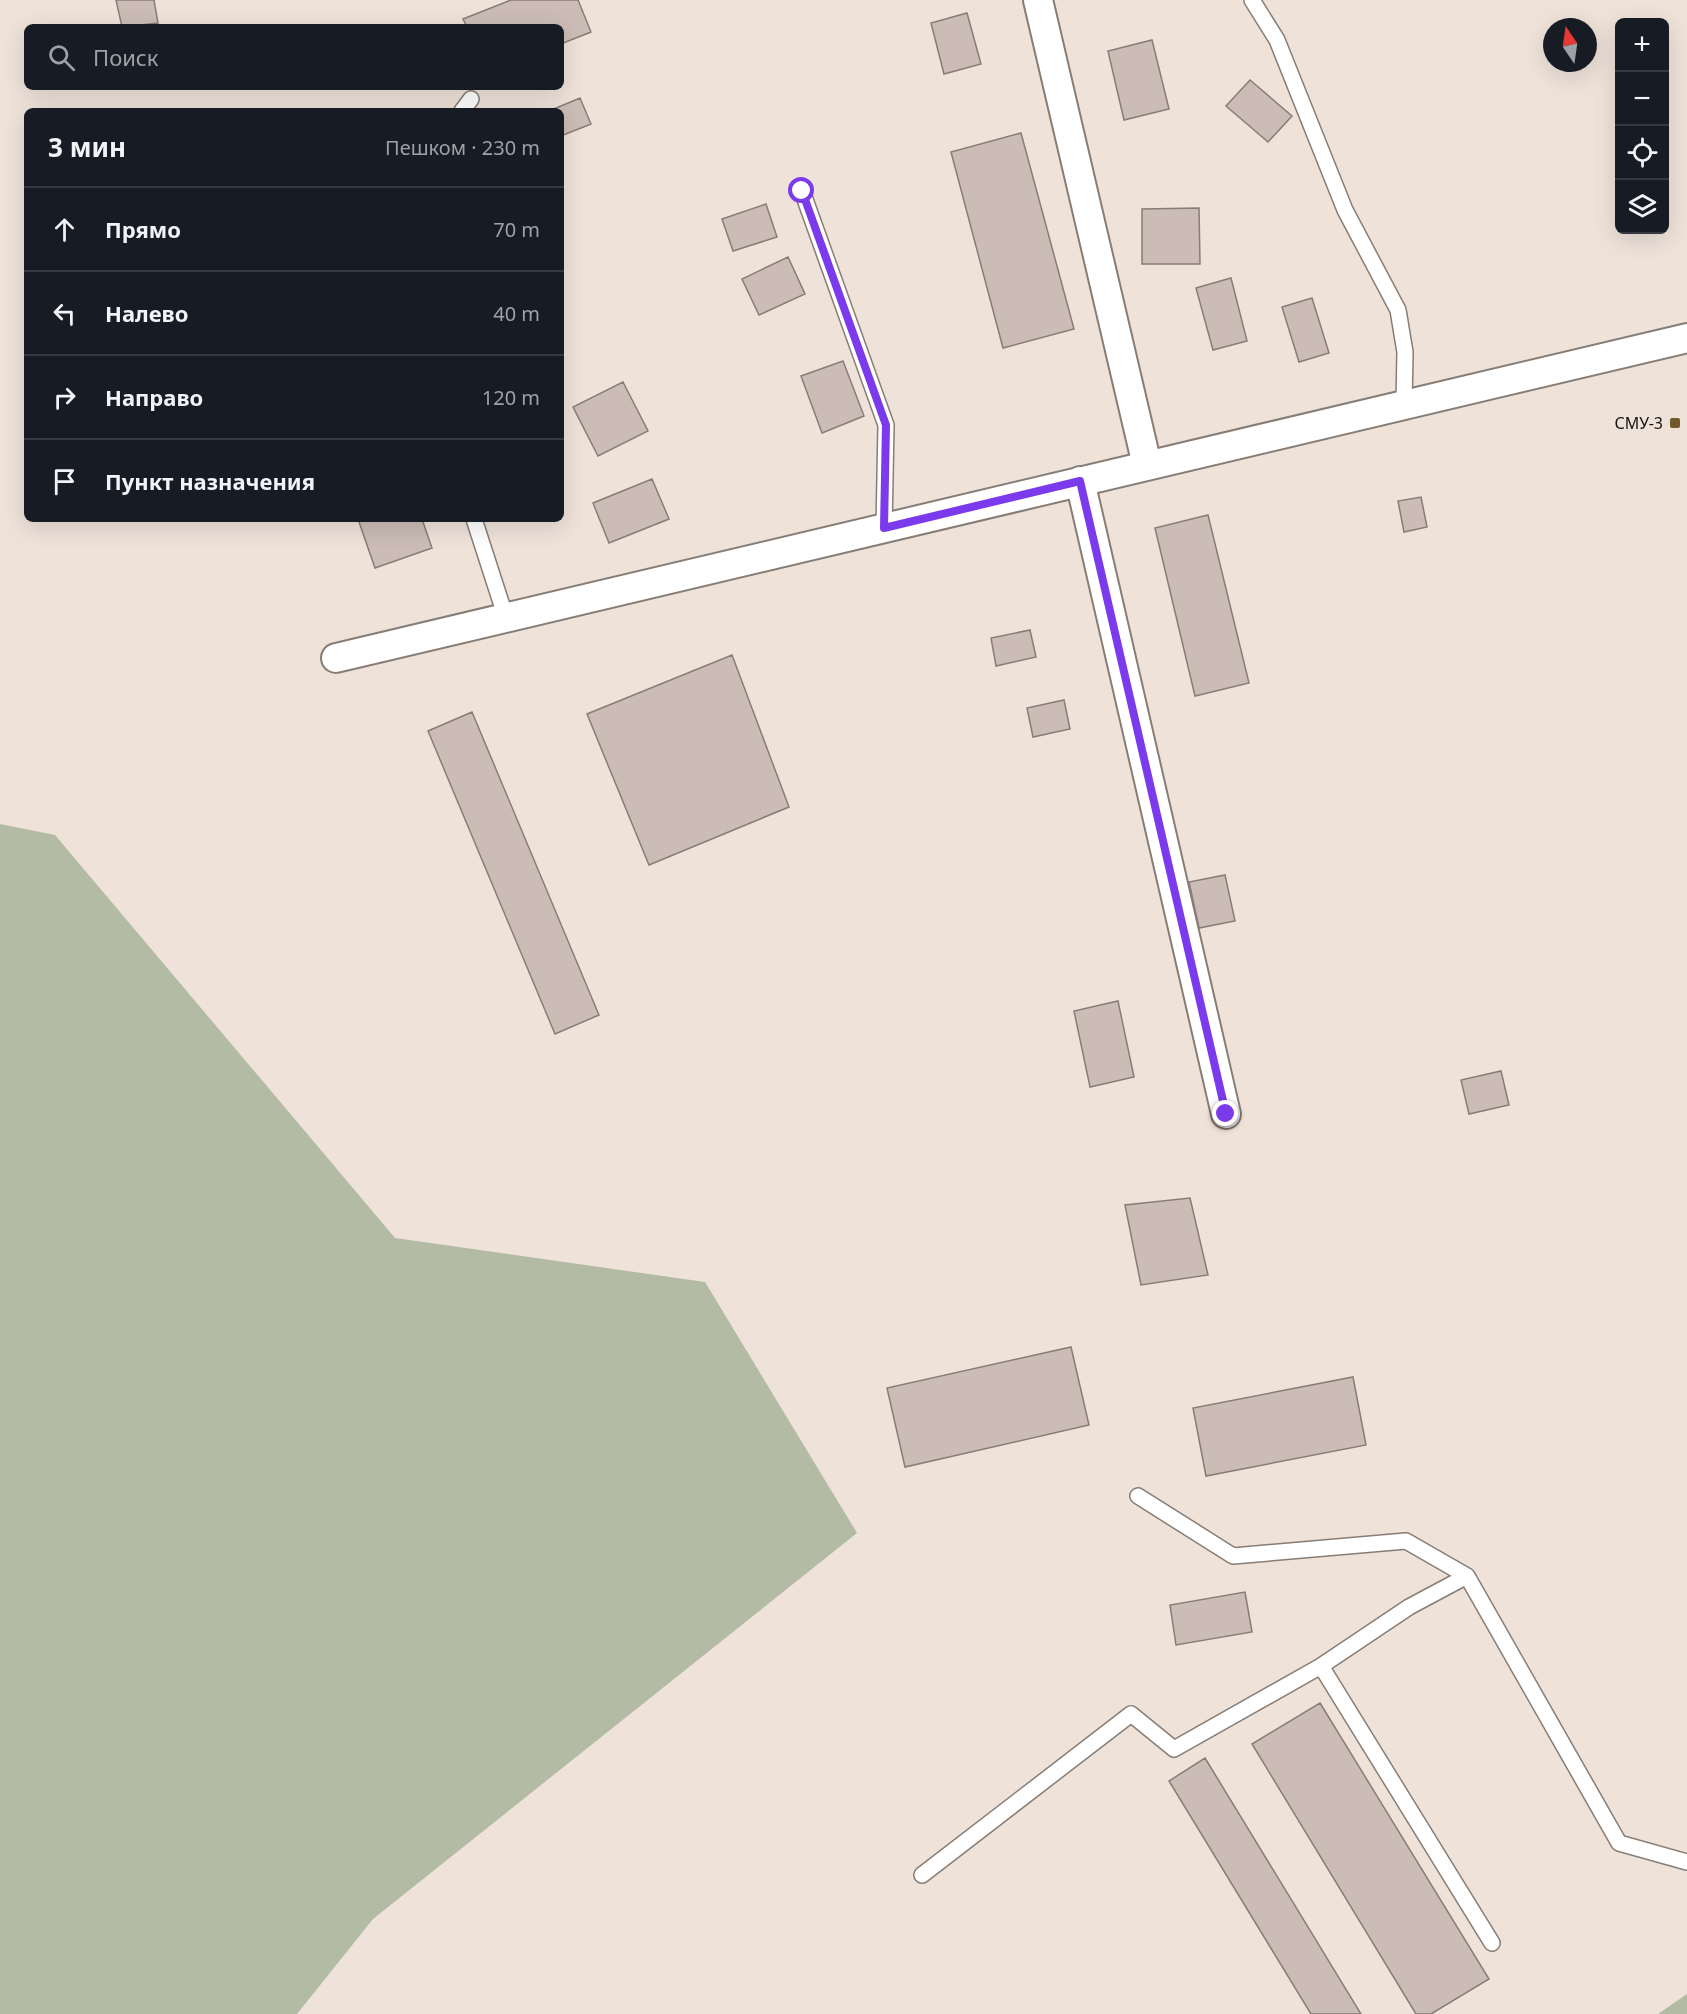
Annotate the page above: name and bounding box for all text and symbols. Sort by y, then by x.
north arrow [1543,18,1597,72]
map controls [1615,18,1669,234]
button: + [1615,18,1669,72]
search box [24,24,564,90]
icon: search [45,41,78,74]
text: Поиск [93,42,158,72]
button: − [1615,72,1669,126]
button: locate [1615,126,1669,180]
text: 3 мин [48,129,126,165]
text: Пешком · 230 m [385,134,540,161]
route start [788,177,814,203]
button: layers [1615,180,1669,234]
icon: ahead [48,213,81,246]
text: Прямо [105,214,181,244]
text: 70 m [493,216,540,243]
icon: left [48,297,81,330]
text: Налево [105,298,188,328]
text: 40 m [493,300,540,327]
icon: right [48,381,81,414]
text: Направо [105,382,203,412]
text: 120 m [482,384,540,411]
place label: СМУ-3 [1614,412,1663,434]
marker: СМУ-3 [1668,416,1682,430]
icon: arrive [48,465,81,498]
text: Пункт назначения [105,466,315,496]
route end [1212,1100,1238,1126]

